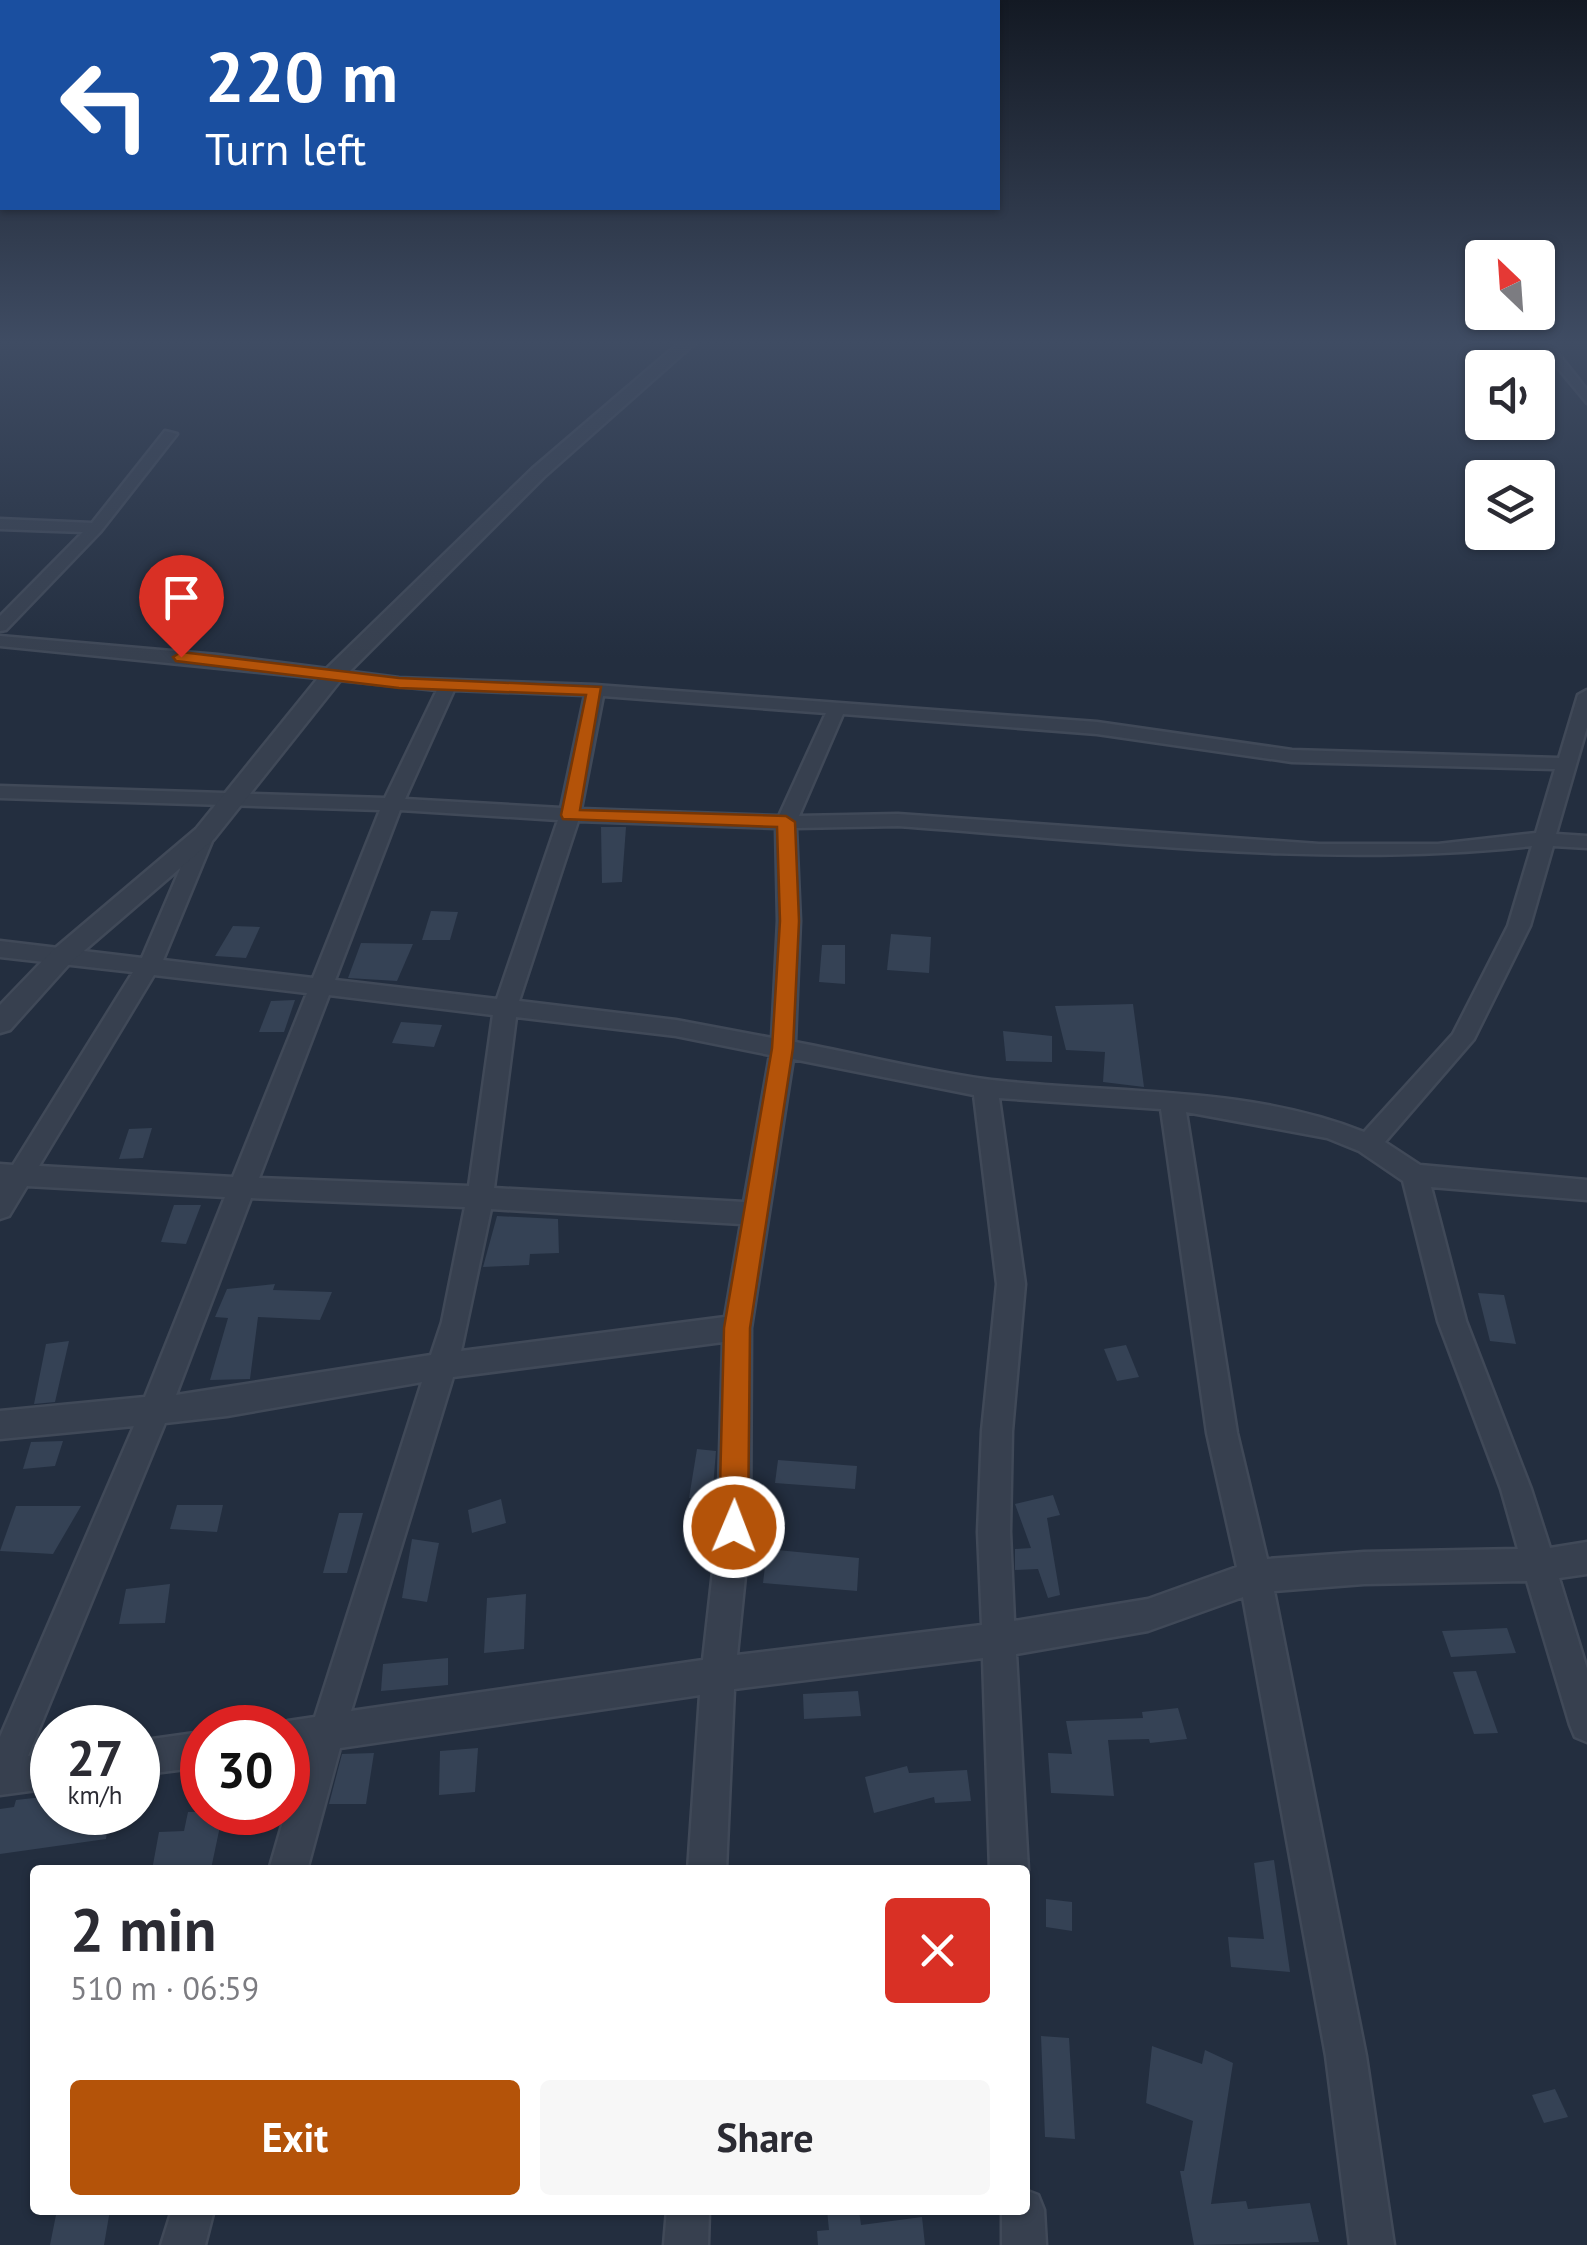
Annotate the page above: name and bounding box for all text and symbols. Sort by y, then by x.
text: 220 m [205,31,398,121]
icon: left [40,40,170,170]
text: Turn left [205,119,366,177]
north arrow [1465,240,1555,330]
map controls [1465,240,1555,550]
button: sound [1465,350,1555,440]
button: layers [1465,460,1555,550]
pin [139,555,224,658]
icon: arrive [154,570,209,625]
position arrow [682,1475,786,1579]
speed limit sign: 30 [180,1705,310,1835]
text: 27 [67,1725,123,1790]
text: km/h [68,1779,122,1811]
text: 2 min [70,1890,216,1968]
button: close [885,1898,990,2003]
text: 510 m · 06:59 [70,1967,259,2009]
button: Exit [70,2080,520,2195]
button: Share [540,2080,990,2195]

